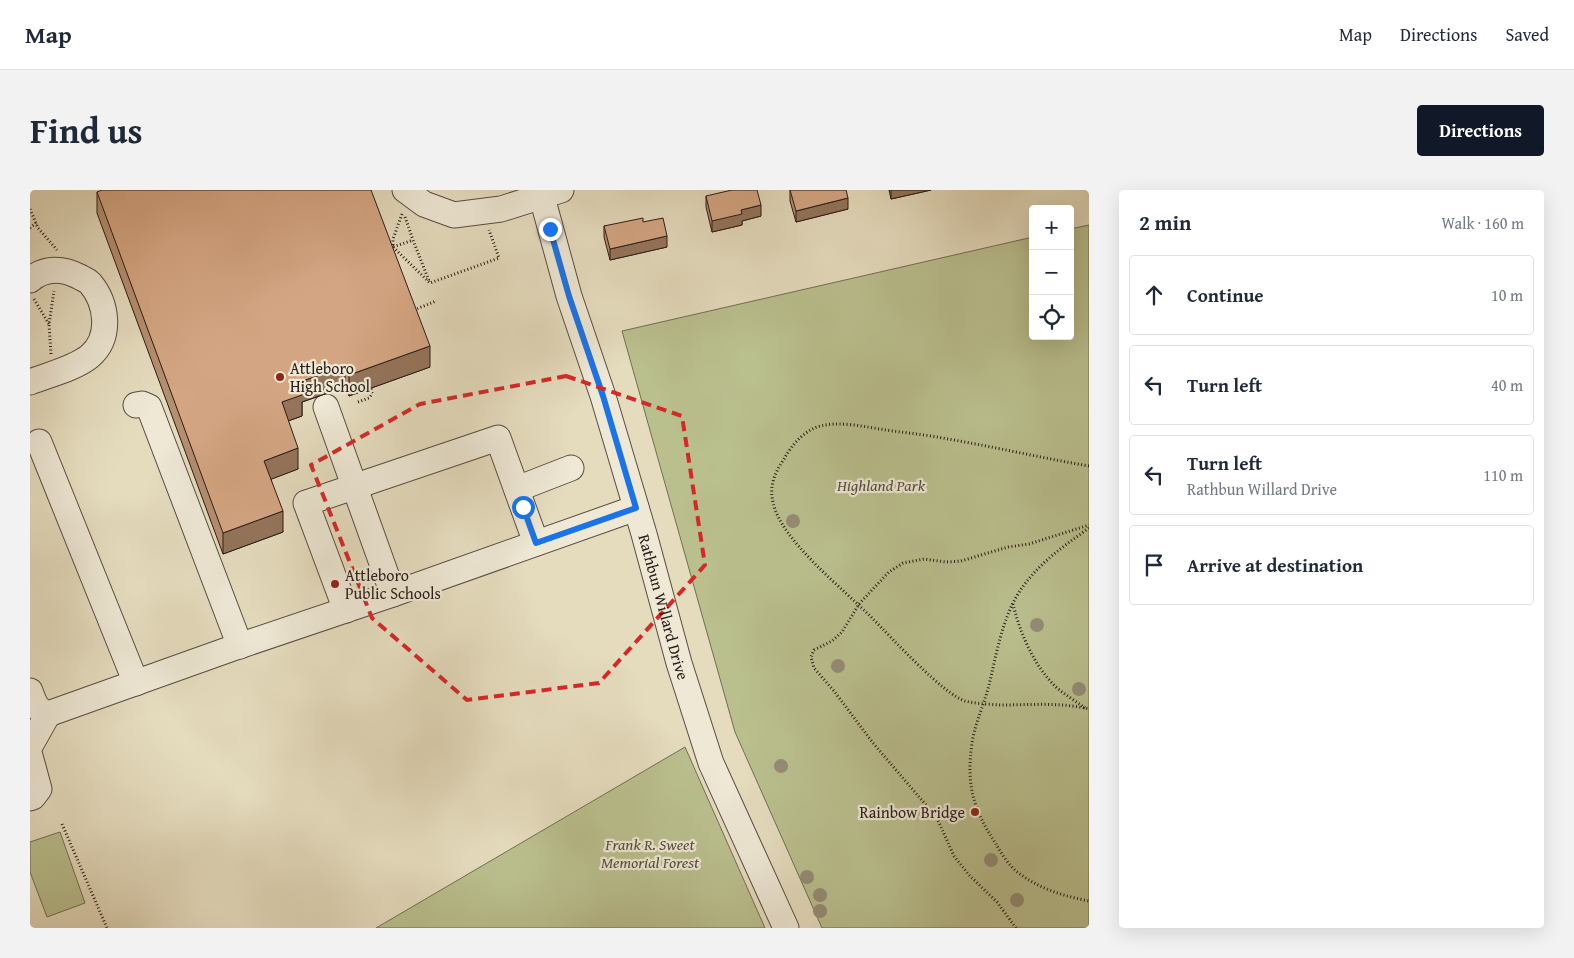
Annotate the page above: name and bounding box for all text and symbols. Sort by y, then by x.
text: Map [25,17,72,52]
text: Map [1339,21,1372,48]
text: Directions [1400,21,1477,48]
text: Saved [1505,21,1549,48]
text: Find us [30,105,143,156]
button: Directions [1417,105,1544,156]
map controls [1029,205,1074,340]
button: + [1029,205,1074,250]
text: 2 min [1139,207,1191,238]
text: Walk · 160 m [1441,211,1524,235]
route end [539,218,562,241]
button: − [1029,250,1074,295]
icon: ahead [1140,281,1168,309]
text: Continue [1187,281,1264,309]
text: 10 m [1491,283,1523,307]
button: locate [1029,295,1074,340]
place label: Attleboro High School [290,356,371,398]
marker: Attleboro High School [274,371,286,383]
icon: left [1140,371,1168,399]
text: Turn left [1187,371,1262,399]
text: 40 m [1491,373,1523,397]
text: Turn left [1187,449,1262,477]
icon: left [1140,461,1168,489]
text: 110 m [1483,463,1523,487]
park label: Highland Park [836,473,926,497]
text: Rathbun Willard Drive [1187,477,1337,501]
route start [512,496,535,519]
street label: Rathbun Willard Drive [633,531,696,683]
icon: arrive [1140,551,1168,579]
text: Arrive at destination [1187,551,1363,579]
place label: Attleboro Public Schools [345,563,441,605]
marker: Attleboro Public Schools [329,578,341,590]
place label: Rainbow Bridge [860,800,965,824]
marker: Rainbow Bridge [969,806,981,818]
park label: Frank R. Sweet Memorial Forest [601,832,700,874]

